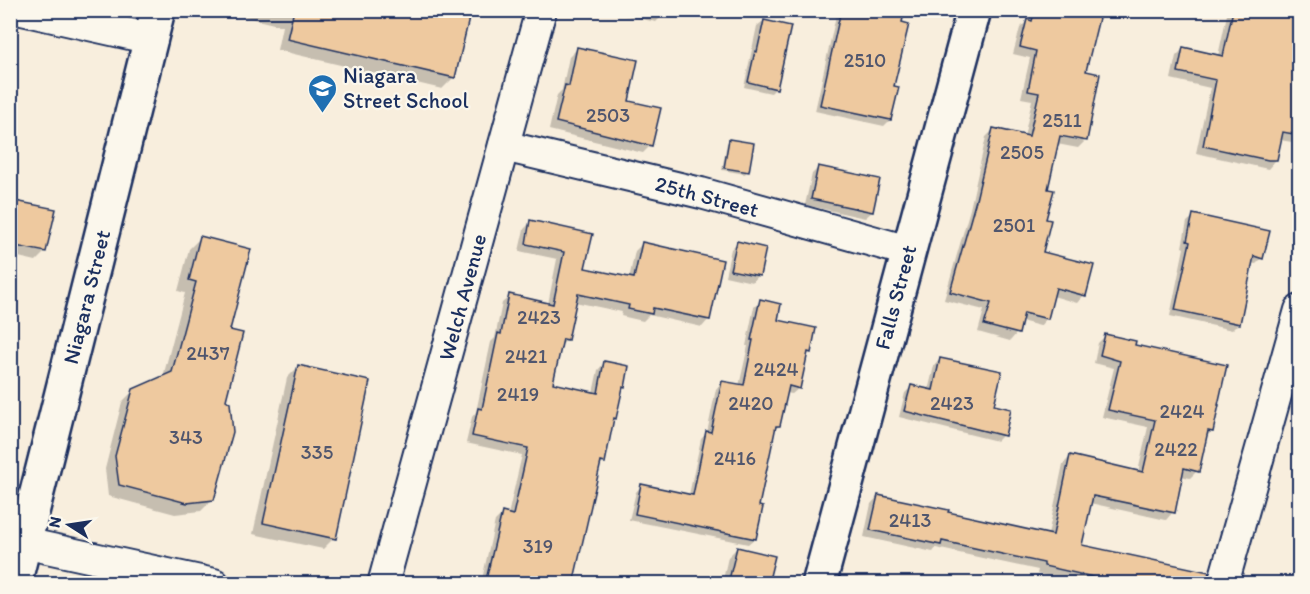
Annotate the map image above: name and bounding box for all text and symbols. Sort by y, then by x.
house number: 2510 [844,48,886,72]
place label: Niagara Street School [343,62,469,114]
school or university icon: Niagara Street School [306,72,338,114]
house number: 2503 [586,103,630,127]
house number: 2511 [1042,108,1082,132]
house number: 2505 [1000,140,1044,164]
street label: 25th Street [652,170,762,223]
house number: 2501 [993,213,1035,237]
street label: Niagara Street [57,227,116,367]
street label: Welch Avenue [433,231,492,364]
street label: Falls Street [869,242,922,353]
house number: 2423 [517,305,561,329]
house number: 2437 [186,341,230,365]
house number: 2421 [505,344,547,368]
house number: 2424 [753,357,799,381]
house number: 2419 [497,382,539,406]
house number: 2420 [728,391,774,415]
house number: 2423 [930,391,974,415]
house number: 2424 [1159,399,1205,423]
house number: 343 [169,425,203,449]
house number: 2422 [1154,437,1198,461]
house number: 335 [301,440,333,464]
house number: 2416 [714,446,756,470]
north arrow [39,495,99,555]
house number: 2413 [889,508,931,532]
text: N [44,515,65,529]
house number: 319 [523,534,553,558]

